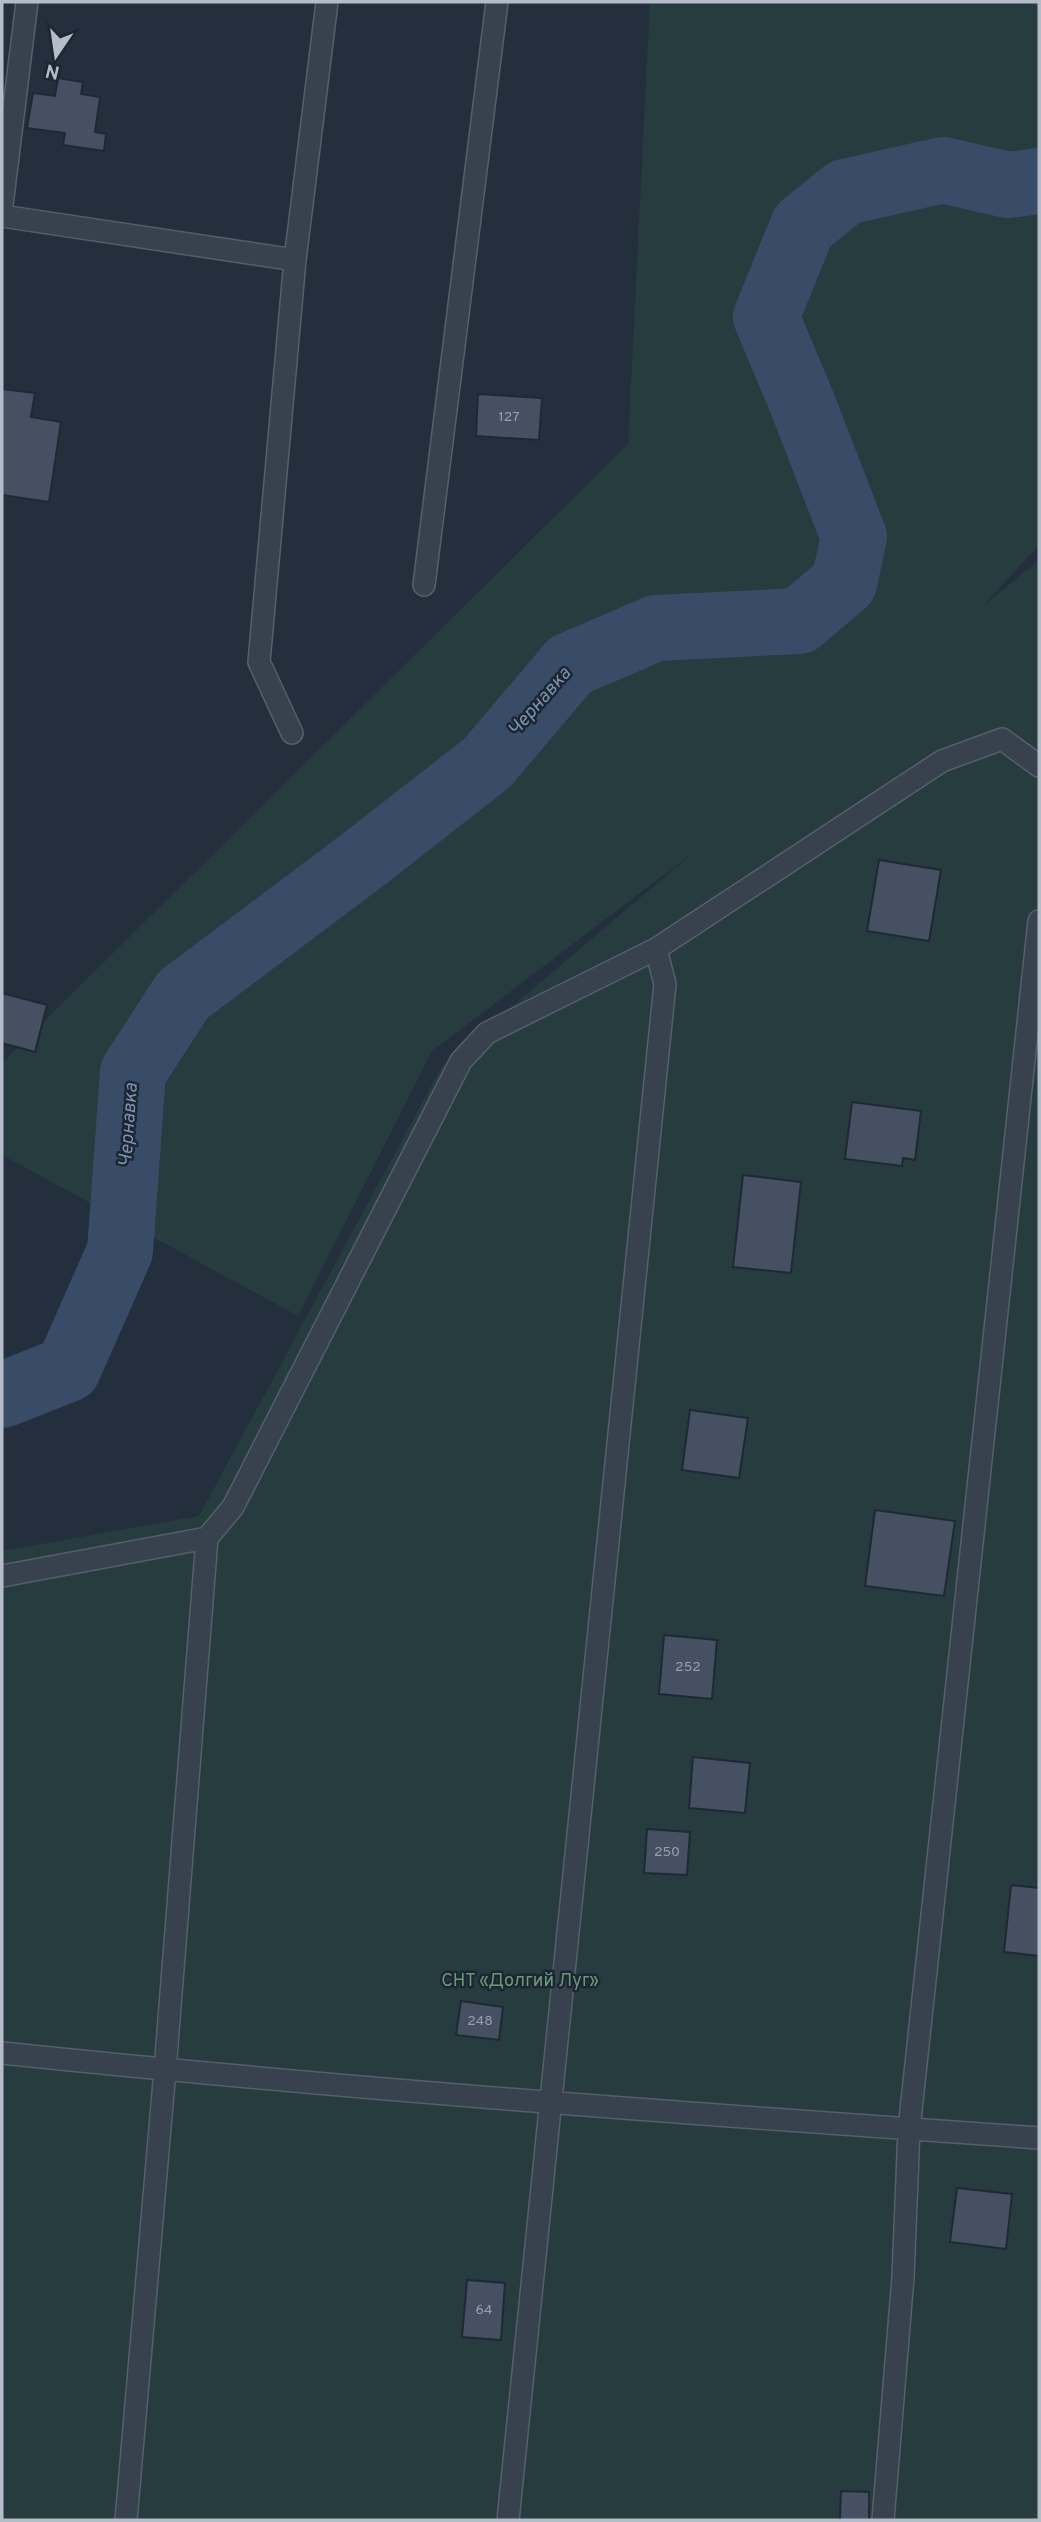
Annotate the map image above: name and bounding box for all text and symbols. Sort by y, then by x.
north arrow [21,21,91,91]
text: N [43,57,62,84]
house number: 127 [499,409,519,426]
water label: Чернавка [503,662,577,742]
water label: Чернавка [114,1082,144,1168]
house number: 252 [675,1659,701,1676]
house number: 250 [654,1844,680,1861]
park label: СНТ «Долгий Луг» [441,1970,599,1993]
house number: 248 [467,2013,493,2030]
house number: 64 [475,2302,493,2319]

